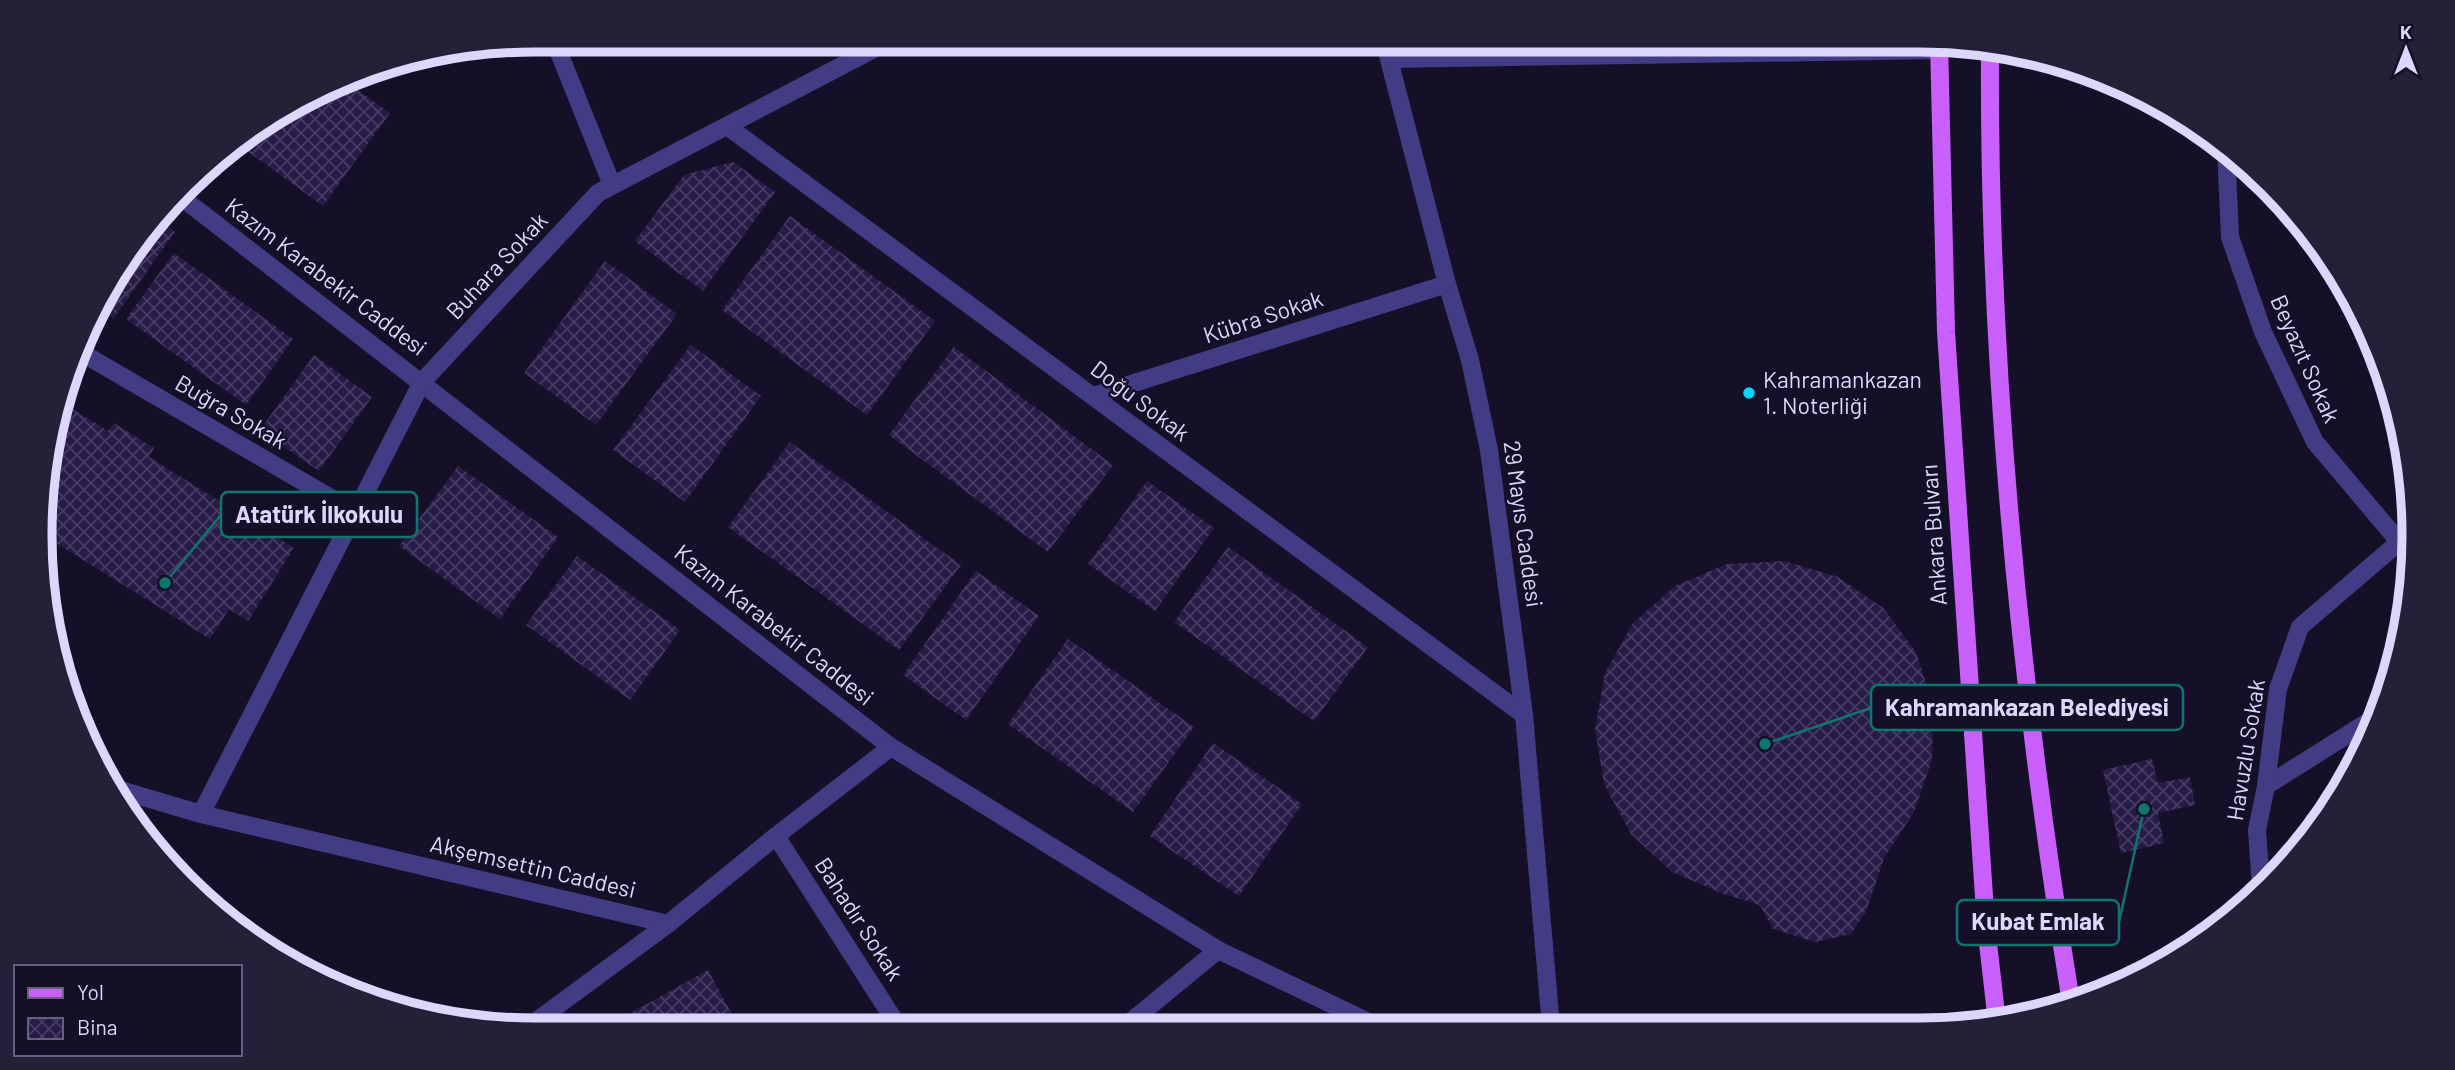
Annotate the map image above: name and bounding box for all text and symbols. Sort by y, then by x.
north arrow [2371,14,2441,84]
text: K [2400,20,2412,43]
street label: Kazım Karabekir Caddesi [220,191,433,361]
street label: Buhara Sokak [440,206,553,325]
street label: Kübra Sokak [1199,284,1326,349]
street label: Beyazıt Sokak [2265,290,2347,427]
street label: Doğu Sokak [1086,354,1196,446]
place label: Kahramankazan 1. Noterliği [1763,365,1922,419]
street label: Buğra Sokak [171,368,292,454]
marker: Kahramankazan 1. Noterliği [1741,385,1757,401]
street label: 29 Mayıs Caddesi [1498,439,1550,609]
street label: Ankara Bulvarı [1914,464,1952,607]
callout: Atatürk İlkokulu [221,492,417,537]
text: Atatürk İlkokulu [235,499,403,528]
street label: Kazım Karabekir Caddesi [669,538,880,711]
street label: Havuzlu Sokak [2220,677,2270,823]
callout: Kahramankazan Belediyesi [1871,685,2183,730]
text: Kahramankazan Belediyesi [1885,692,2169,721]
street label: Akşemsettin Caddesi [428,829,639,903]
street label: Bahadır Sokak [810,852,910,985]
callout: Kubat Emlak [1957,900,2119,945]
text: Kubat Emlak [1971,906,2105,935]
legend [14,965,242,1056]
text: Yol [77,979,104,1004]
text: Bina [77,1014,118,1039]

